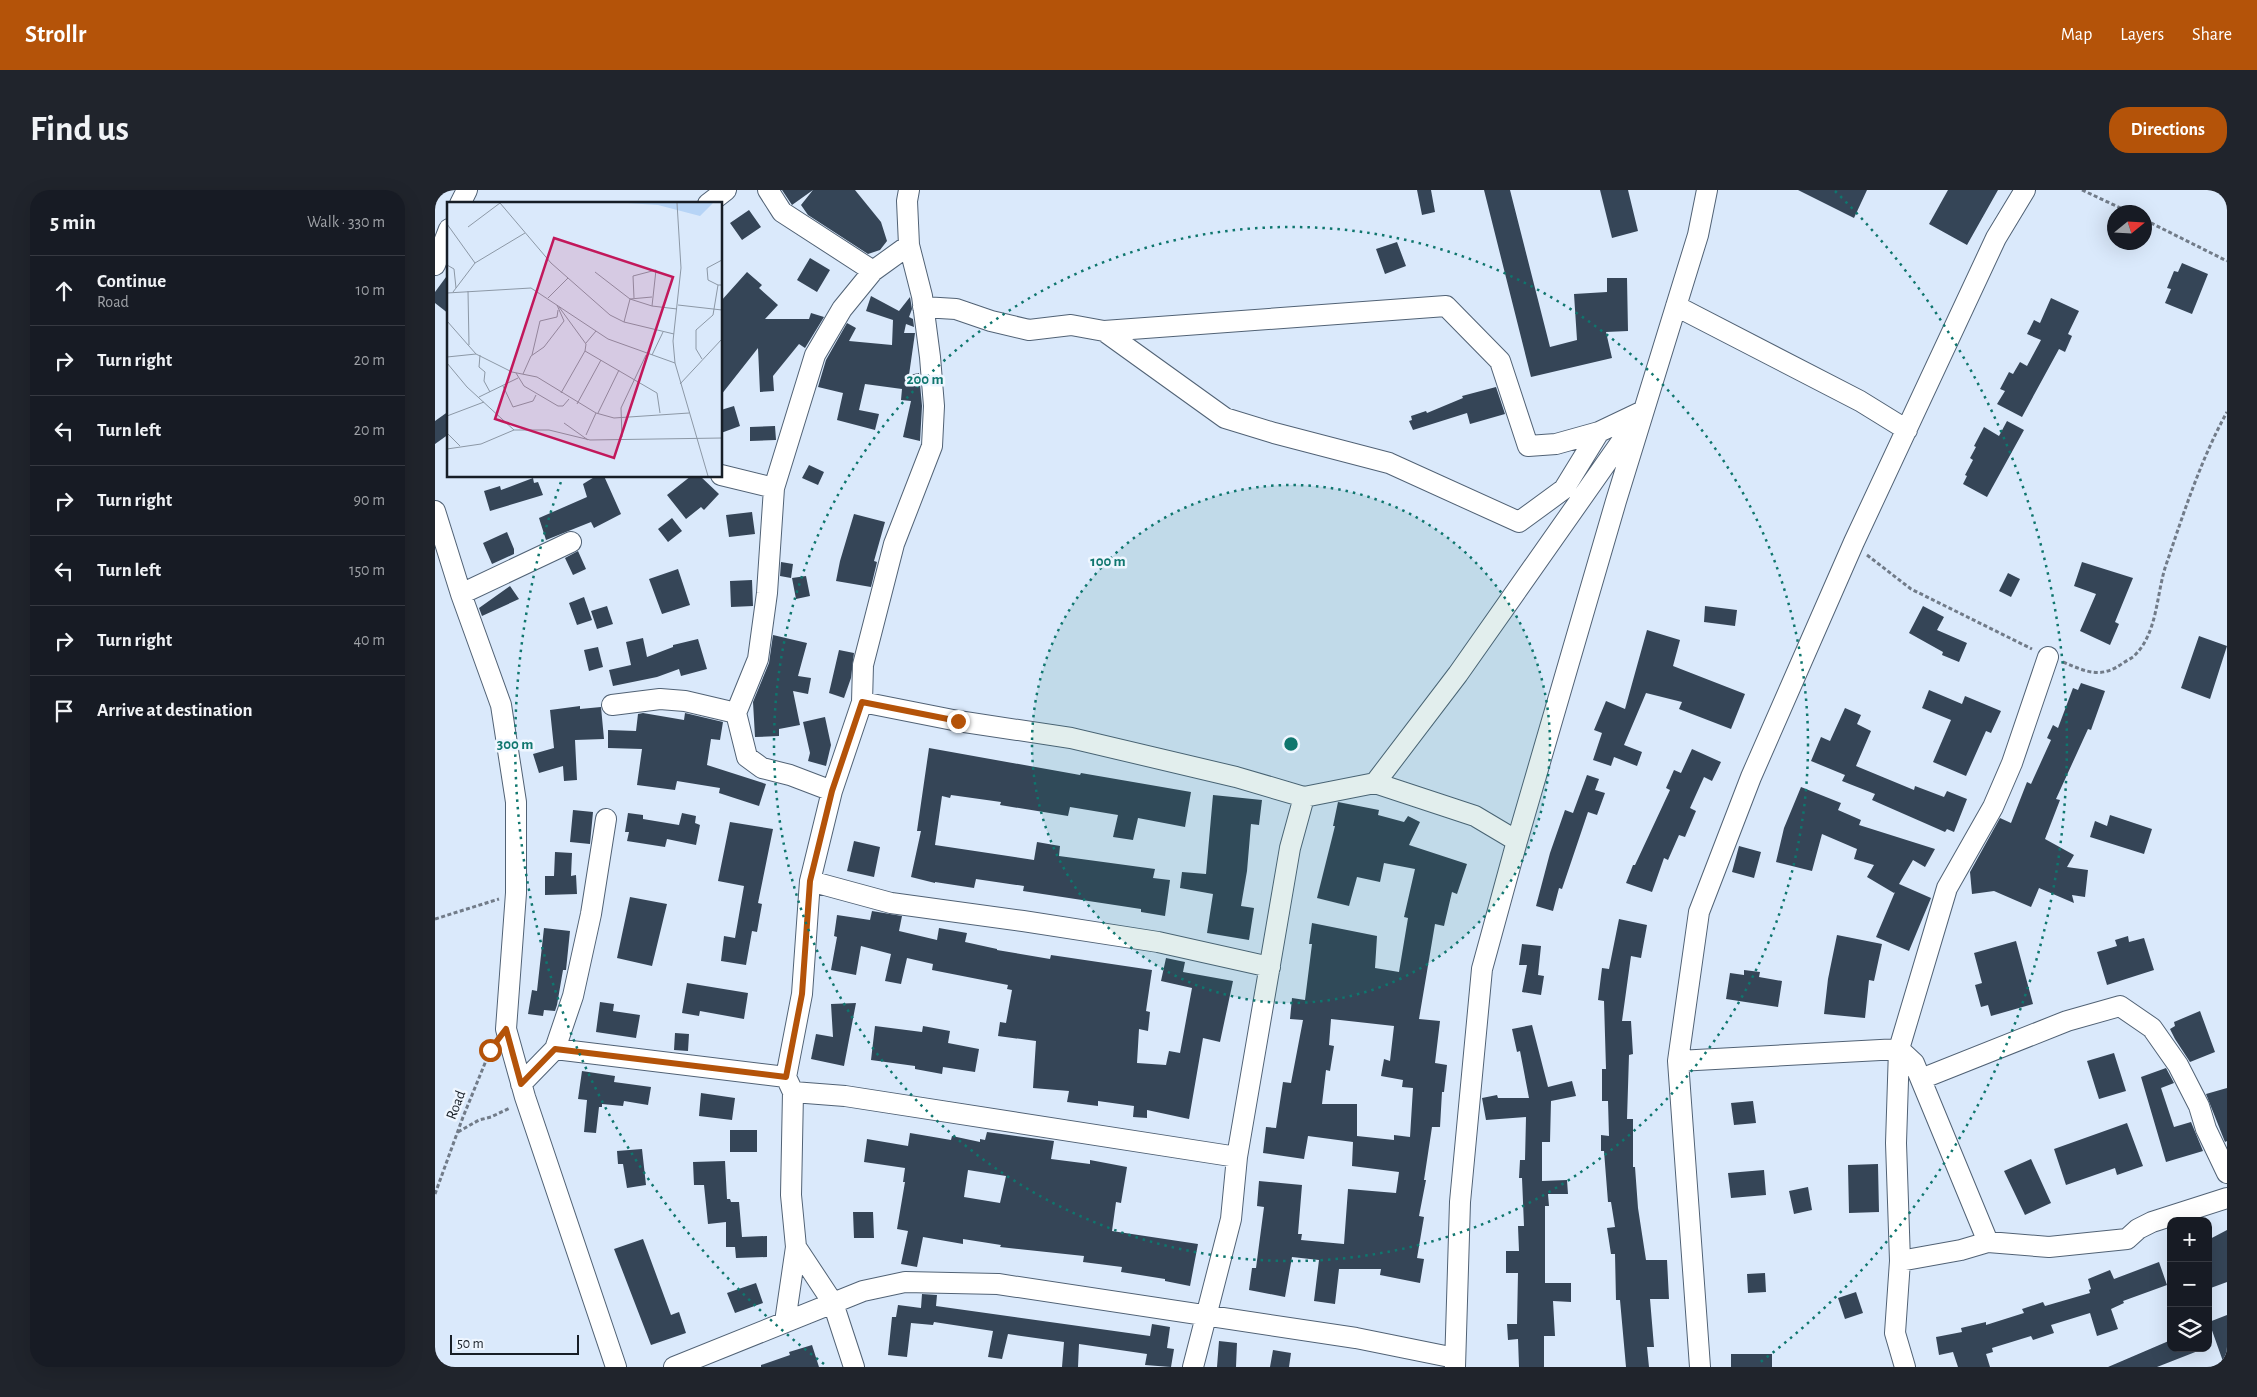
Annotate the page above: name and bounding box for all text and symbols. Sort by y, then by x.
text: Strollr [25,23,86,47]
text: Map [2061,26,2092,44]
text: Layers [2120,26,2164,44]
text: Share [2192,26,2232,44]
button: Directions [2109,107,2227,153]
text: Find us [30,112,129,147]
inset map [447,202,723,478]
north arrow [2107,205,2152,250]
text: 5 min [50,212,96,233]
text: Walk · 330 m [307,214,385,230]
text: Continue [97,272,166,291]
icon: ahead [50,277,78,305]
text: 10 m [356,282,385,298]
text: Road [97,294,129,310]
icon: right [50,347,78,375]
text: Turn right [97,351,172,370]
text: 20 m [354,352,385,368]
text: 200 m [906,372,944,387]
icon: left [50,417,78,445]
text: Turn left [97,421,161,440]
text: 20 m [354,422,385,438]
icon: right [50,487,78,515]
text: Turn right [97,491,172,510]
text: 90 m [354,492,385,508]
text: 100 m [1090,554,1126,569]
icon: left [50,557,78,585]
text: Turn left [97,561,161,580]
text: 150 m [349,562,385,578]
icon: right [50,627,78,655]
text: Turn right [97,631,172,650]
text: 40 m [353,632,385,648]
icon: arrive [50,697,78,725]
text: Arrive at destination [97,701,253,720]
route end [947,710,970,733]
centre of rings [1282,735,1300,753]
text: 300 m [497,737,533,752]
route start [479,1039,502,1062]
street label: Road [444,1088,468,1122]
map controls [2167,1217,2212,1352]
button: + [2167,1217,2212,1262]
button: − [2167,1262,2212,1307]
button: layers [2167,1307,2212,1352]
scale bar [450,1332,579,1355]
text: 50 m [457,1337,484,1351]

